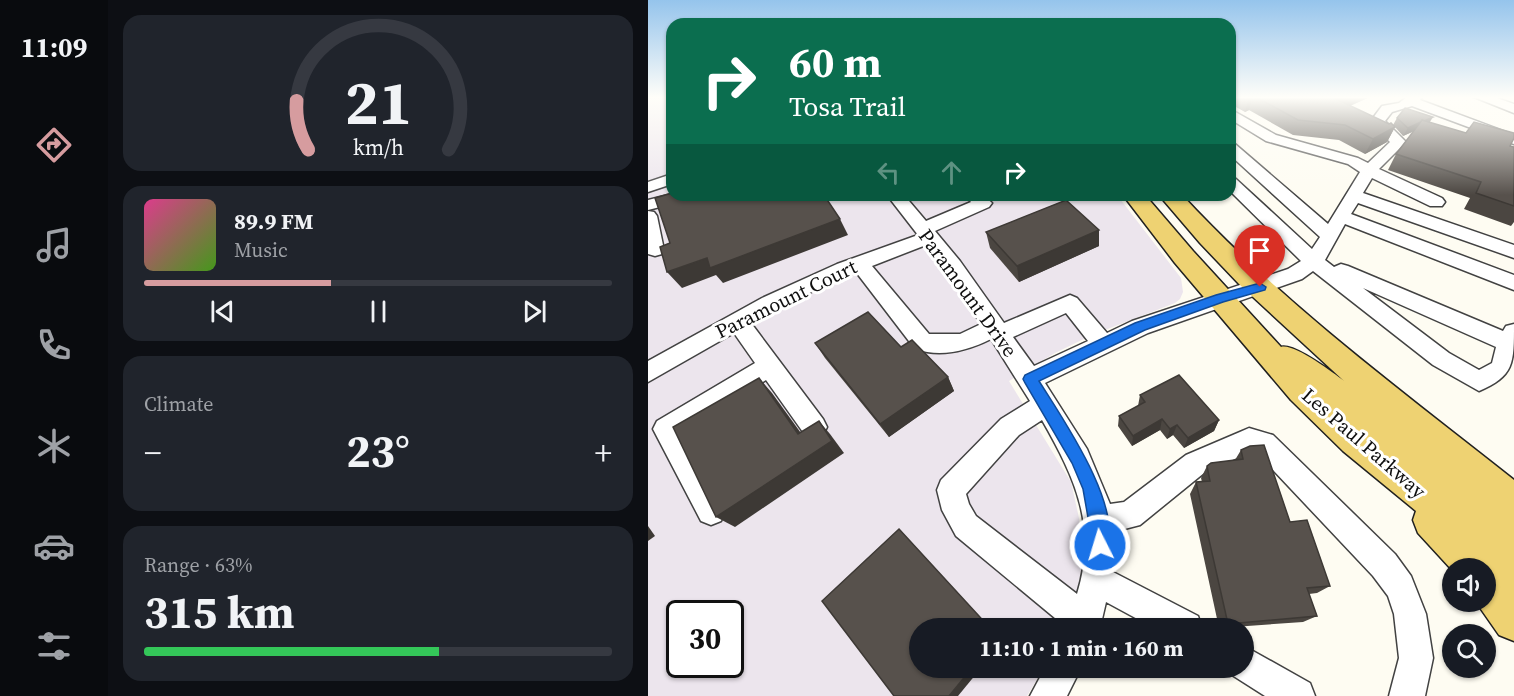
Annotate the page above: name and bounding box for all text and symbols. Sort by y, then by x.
text: 11:09 [21,29,87,66]
text: 60 m [789,33,882,91]
icon: right [690,42,768,120]
text: 21 [344,59,412,145]
text: Tosa Trail [789,88,906,125]
icon: directions [33,124,75,166]
text: km/h [352,133,404,162]
icon: left [872,156,905,189]
icon: ahead [935,156,968,189]
icon: right [998,156,1031,189]
text: 89.9 FM [234,206,313,236]
street label: Paramount Drive [912,223,1024,363]
icon: music [33,224,75,266]
pin [1234,225,1285,287]
icon: arrive [1243,234,1276,267]
text: Music [234,236,288,264]
street label: Paramount Court [711,252,862,345]
icon: previous [206,295,239,328]
icon: pause [362,295,395,328]
icon: next [518,295,551,328]
icon: phone [33,324,75,366]
street label: Les Paul Parkway [1296,381,1433,505]
text: Climate [144,390,213,418]
text: 23° [346,420,410,482]
icon: climate [33,425,75,467]
text: − [144,430,162,475]
text: + [594,430,612,475]
position arrow [1068,513,1132,577]
icon: car [33,525,75,567]
text: Range · 63% [144,551,253,579]
map controls [1442,558,1496,678]
button: sound [1442,558,1496,612]
text: 315 km [144,581,295,643]
speed limit sign: 30 [666,600,744,678]
button: search [1442,624,1496,678]
icon: filters [33,625,75,667]
text: 11:10 · 1 min · 160 m [980,633,1183,663]

